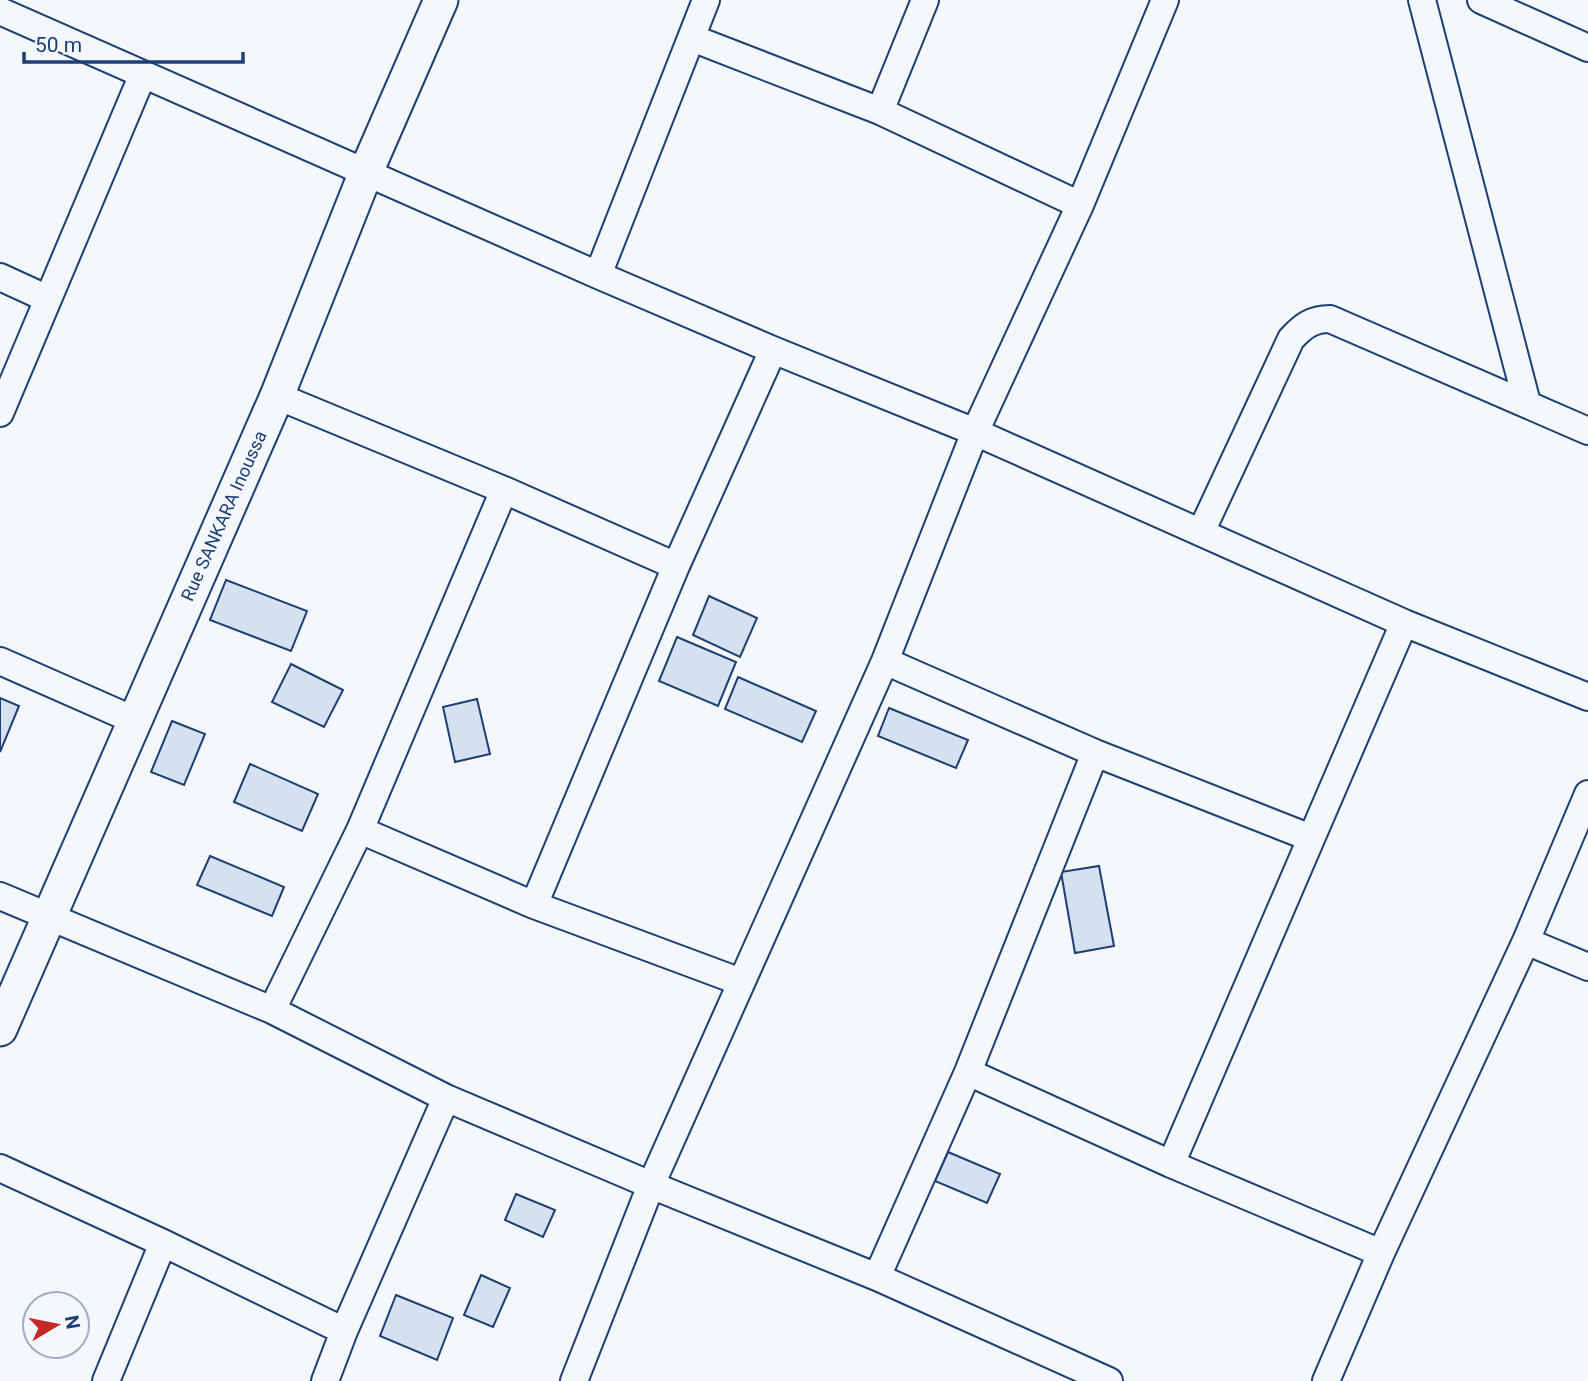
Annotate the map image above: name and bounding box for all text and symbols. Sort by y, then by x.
scale bar [24,21,243,65]
text: 50 m [35,33,82,57]
street label: Rue SANKARA Inoussa [177,427,271,604]
north arrow [21,1290,91,1360]
text: N [60,1314,85,1331]

